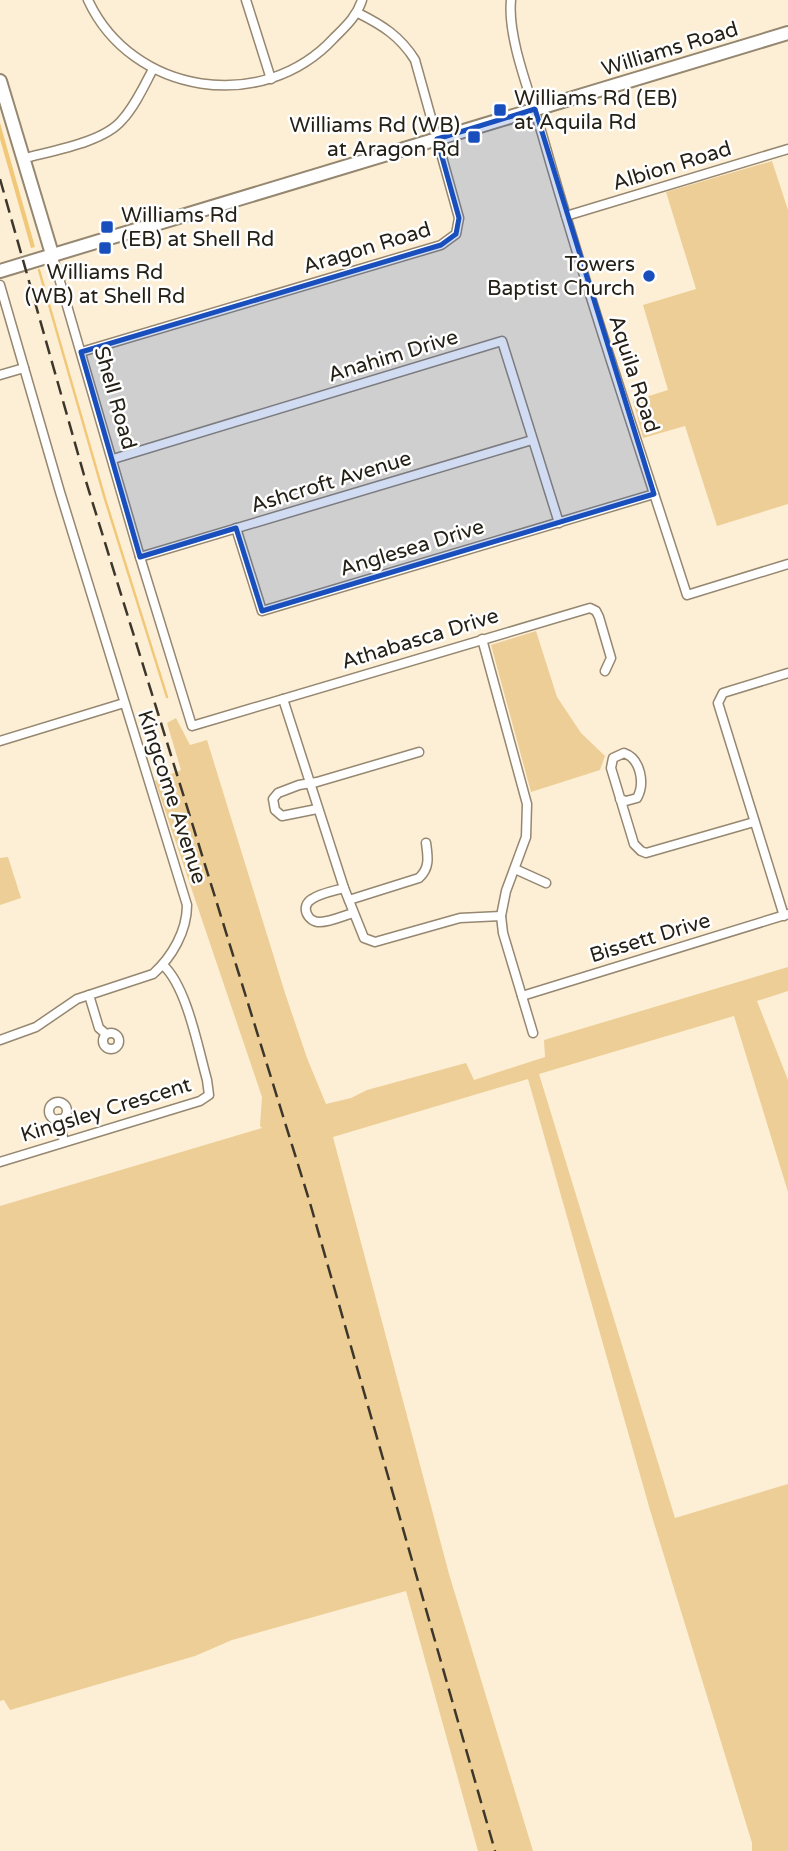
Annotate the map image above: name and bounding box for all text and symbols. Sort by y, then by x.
street label: Williams Road [599,16,741,82]
place label: Williams Rd (EB) at Aquila Rd [514,86,677,135]
marker: Williams Rd (EB) at Aquila Rd [492,102,508,118]
place label: Williams Rd (WB) at Aragon Rd [289,113,460,162]
marker: Williams Rd (WB) at Aragon Rd [466,129,482,145]
street label: Albion Road [610,136,734,196]
place label: Williams Rd (EB) at Shell Rd [121,203,274,252]
street label: Aragon Road [300,217,434,279]
marker: Williams Rd (EB) at Shell Rd [99,219,115,235]
marker: Williams Rd (WB) at Shell Rd [97,240,113,256]
place label: Towers Baptist Church [487,252,635,301]
place label: Williams Rd (WB) at Shell Rd [25,260,185,309]
marker: Towers Baptist Church [641,268,657,284]
street label: Aquila Road [603,312,665,436]
street label: Anahim Drive [325,324,461,388]
street label: Shell Road [88,344,142,452]
street label: Ashcroft Avenue [248,446,414,518]
street label: Anglesea Drive [337,514,487,582]
street label: Athabasca Drive [338,603,502,675]
street label: Kingcome Avenue [132,707,212,887]
street label: Bissett Drive [587,908,713,968]
street label: Kingsley Crescent [18,1072,194,1148]

